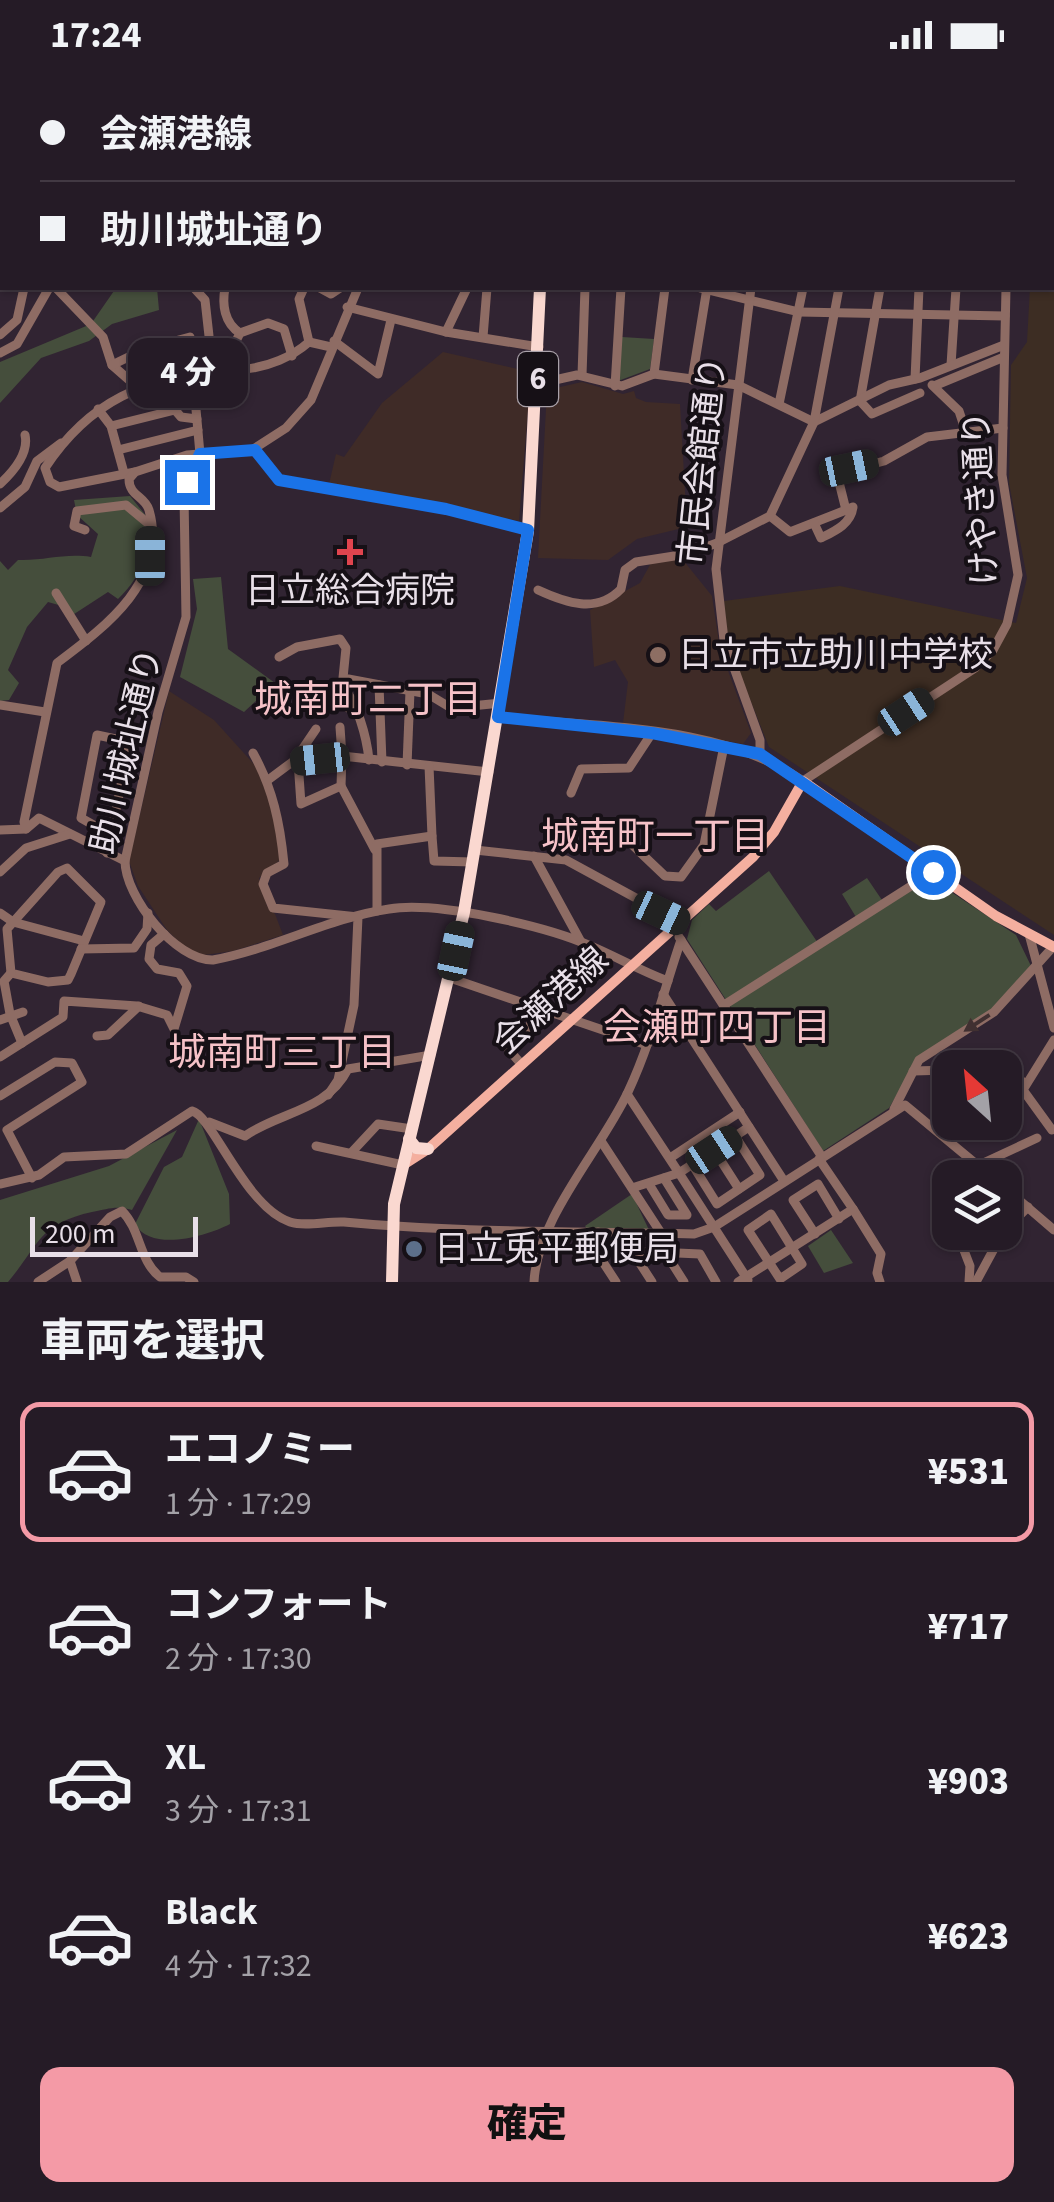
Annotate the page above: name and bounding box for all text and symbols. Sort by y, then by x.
text: 17:24 [50,8,142,62]
text: 会瀬港線 [100,108,252,162]
text: 助川城址通り [100,204,328,258]
callout: 4 分 [127,337,247,407]
text: 4 分 [160,350,216,396]
road number: 6 [518,352,558,406]
street label: 市民会館通り [667,354,739,568]
street label: けやき通り [951,409,1011,587]
car [817,447,881,489]
route end [165,460,210,505]
car [135,526,165,586]
marker: 日立総合病院 [337,539,363,565]
place label: 日立総合病院 [245,566,455,616]
place label: 日立市立助川中学校 [678,630,993,680]
street label: 助川城址通り [79,643,175,859]
marker: 日立市立助川中学校 [647,644,669,666]
district label: 城南町二丁目 [254,673,482,727]
car [873,683,939,741]
car [289,741,351,777]
district label: 城南町一丁目 [541,810,769,864]
route start [911,850,956,895]
car [627,887,695,939]
car [435,919,477,983]
street label: 会瀬港線 [482,936,620,1066]
district label: 会瀬町四丁目 [603,1001,831,1055]
one-way arrow [964,1013,991,1031]
district label: 城南町三丁目 [168,1026,396,1080]
north arrow [932,1050,1022,1140]
map controls [932,1050,1022,1250]
car [681,1121,747,1179]
button: layers [932,1160,1022,1250]
scale bar [30,1212,198,1256]
text: 200 m [45,1214,116,1254]
place label: 日立兎平郵便局 [434,1224,679,1274]
marker: 日立兎平郵便局 [403,1238,425,1260]
text: 車両を選択 [40,1310,265,1374]
text: エコノミー [165,1423,355,1477]
icon: car [45,1427,135,1517]
text: ¥531 [928,1445,1009,1499]
text: 1 分 · 17:29 [165,1481,312,1527]
text: コンフォート [165,1578,392,1632]
icon: car [45,1582,135,1672]
text: ¥717 [928,1600,1009,1654]
text: 2 分 · 17:30 [165,1636,312,1682]
text: XL [165,1730,206,1784]
icon: car [45,1737,135,1827]
text: ¥903 [928,1755,1009,1809]
text: 3 分 · 17:31 [165,1788,312,1834]
text: Black [165,1885,258,1939]
icon: car [45,1892,135,1982]
text: ¥623 [928,1910,1009,1964]
text: 4 分 · 17:32 [165,1943,312,1989]
button: 確定 [40,2067,1014,2182]

